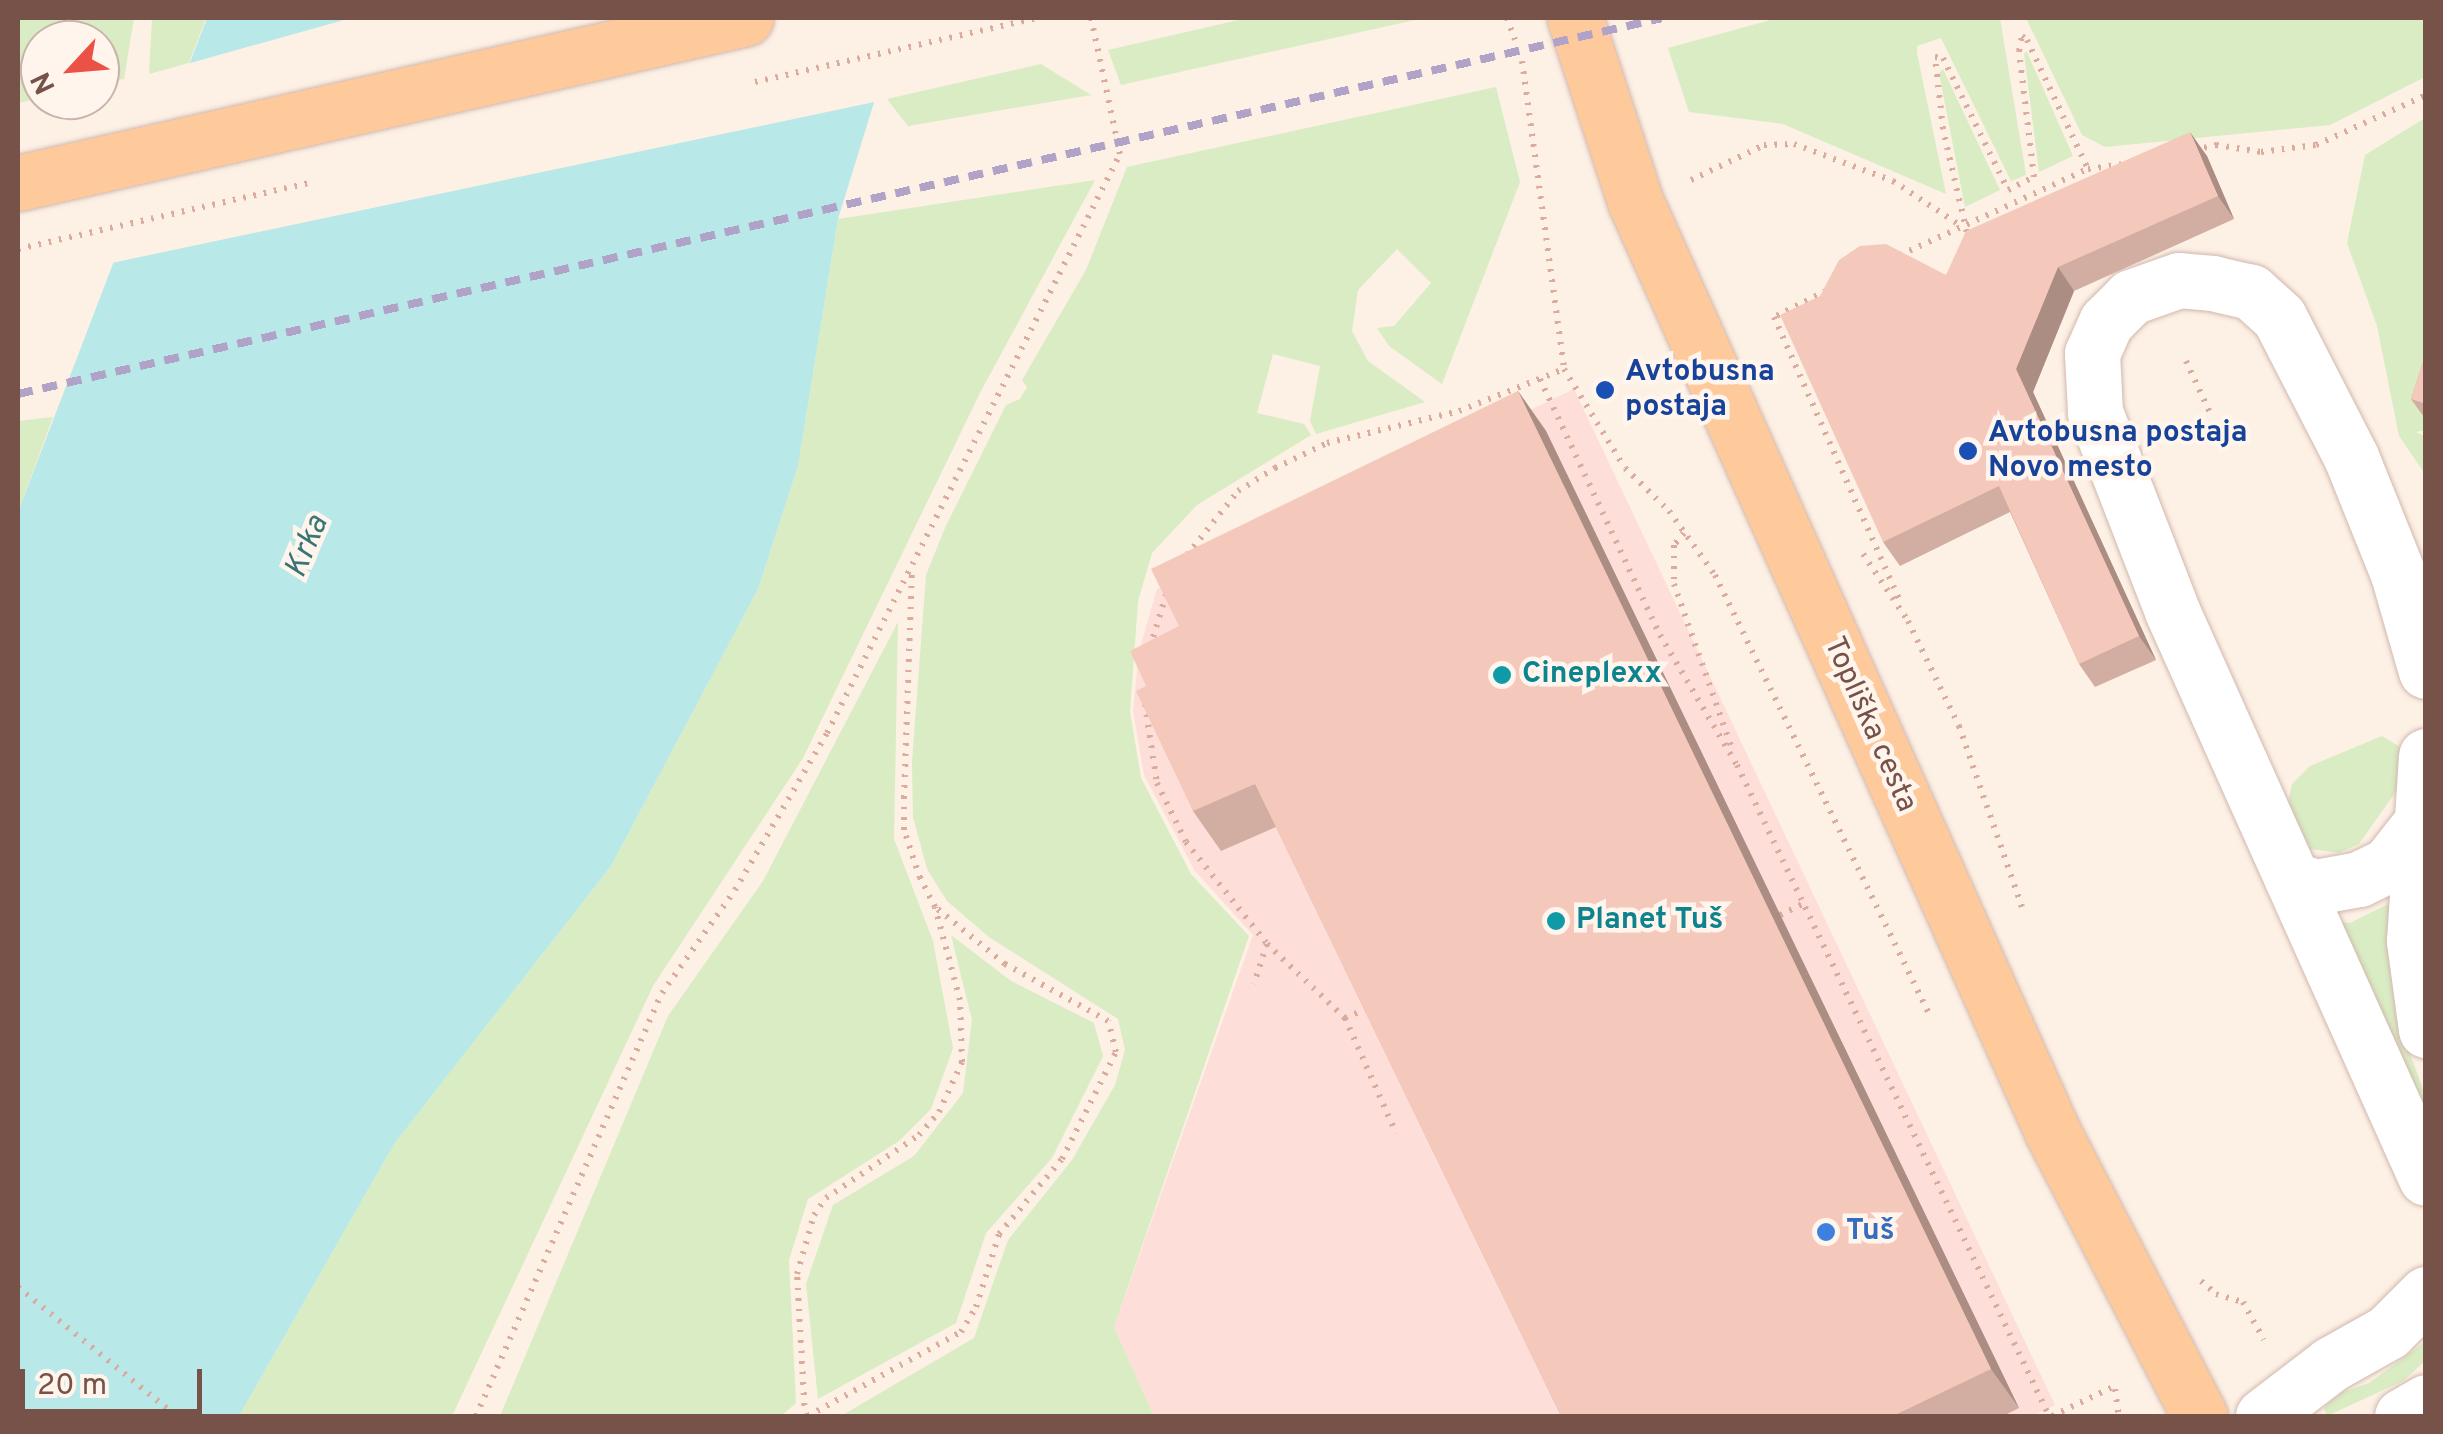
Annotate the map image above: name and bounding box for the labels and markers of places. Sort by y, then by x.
place label: Avtobusna postaja [1625,355,1775,426]
marker: Avtobusna postaja [1594,379,1616,401]
place label: Avtobusna postaja Novo mesto [1988,416,2247,486]
marker: Avtobusna postaja Novo mesto [1957,440,1979,462]
place label: Cineplexx [1522,657,1662,693]
marker: Cineplexx [1491,664,1513,686]
place label: Planet Tuš [1576,903,1723,939]
marker: Planet Tuš [1545,910,1567,932]
place label: Tuš [1846,1214,1895,1250]
marker: Tuš [1815,1221,1837,1243]

